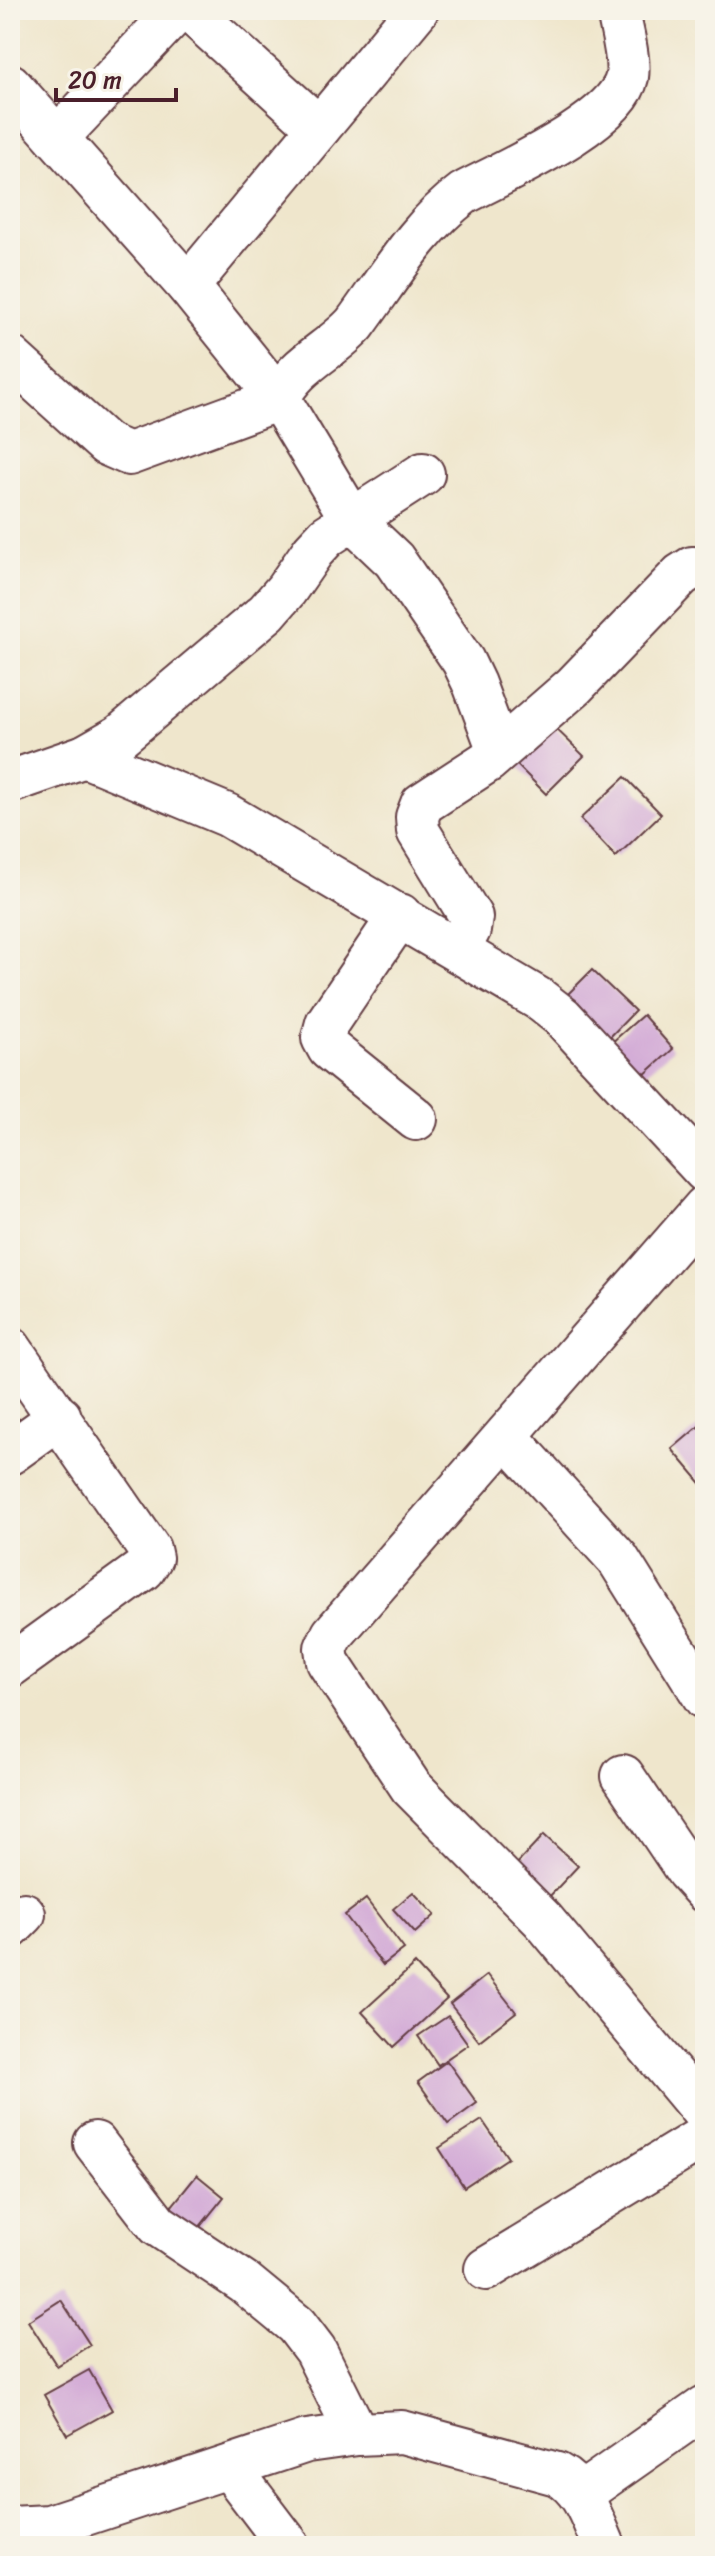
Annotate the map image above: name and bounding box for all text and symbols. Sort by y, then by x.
scale bar [56,52,176,102]
text: 20 m [68,59,122,101]

